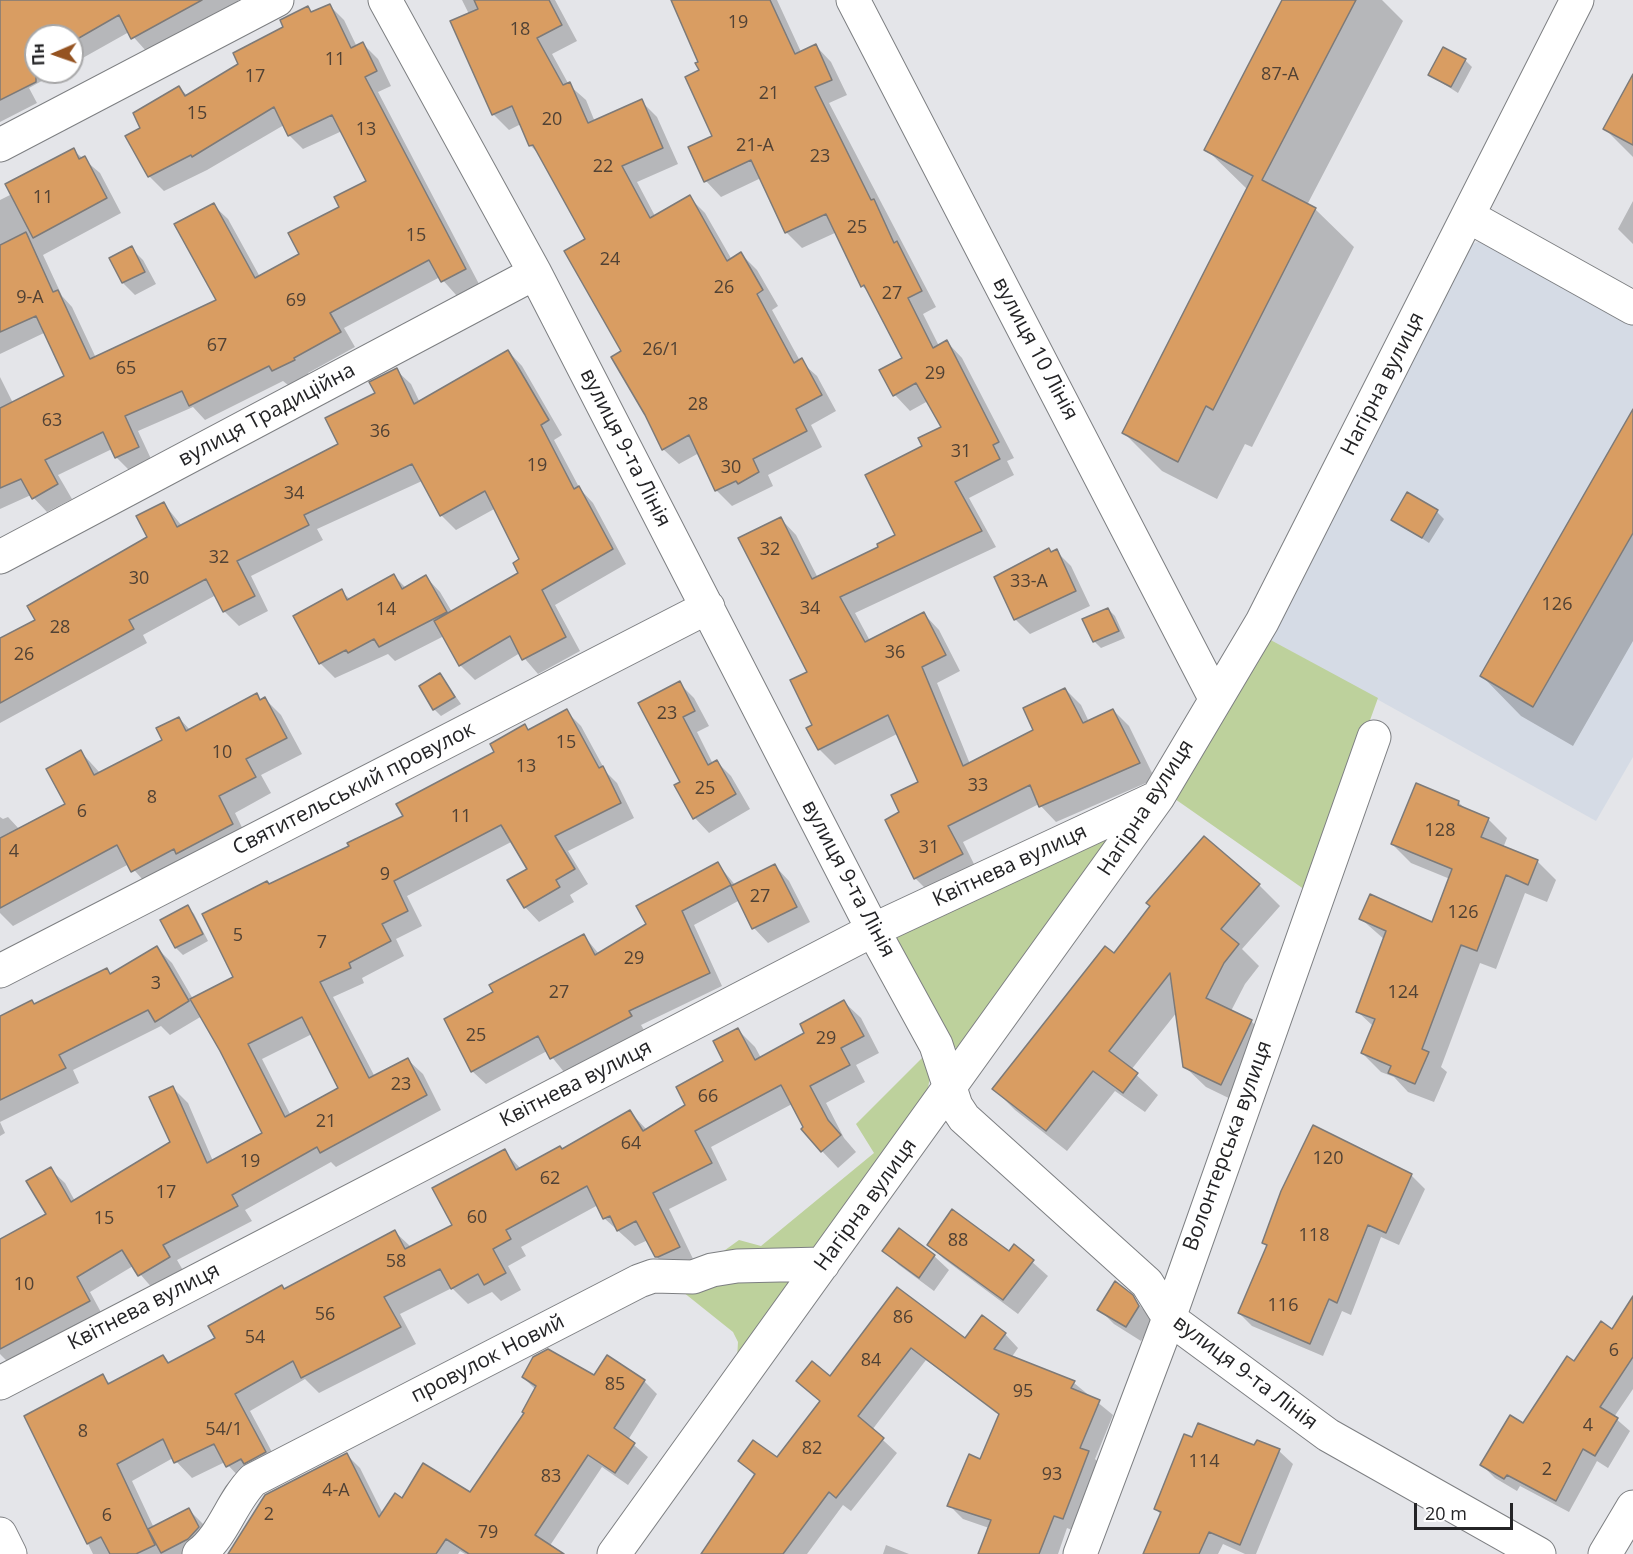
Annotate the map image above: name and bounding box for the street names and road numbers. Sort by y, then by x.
street label: вулиця 10 Лінія [987,273,1083,425]
street label: Нагірна вулиця [1336,308,1430,460]
street label: вулиця Традиційна [174,358,360,472]
street label: вулиця 9-та Лінія [574,365,676,531]
street label: Святительський провулок [229,717,479,861]
street label: Нагірна вулиця [1093,735,1199,881]
street label: вулиця 9-та Лінія [796,796,900,962]
street label: Квітнева вулиця [929,819,1091,913]
street label: Квітнева вулиця [496,1035,656,1133]
street label: Волонтерська вулиця [1178,1037,1278,1255]
street label: Нагірна вулиця [810,1134,922,1276]
street label: Квітнева вулиця [64,1258,224,1356]
street label: провулок Новий [407,1309,569,1409]
street label: вулиця 9-та Лінія [1168,1311,1322,1435]

